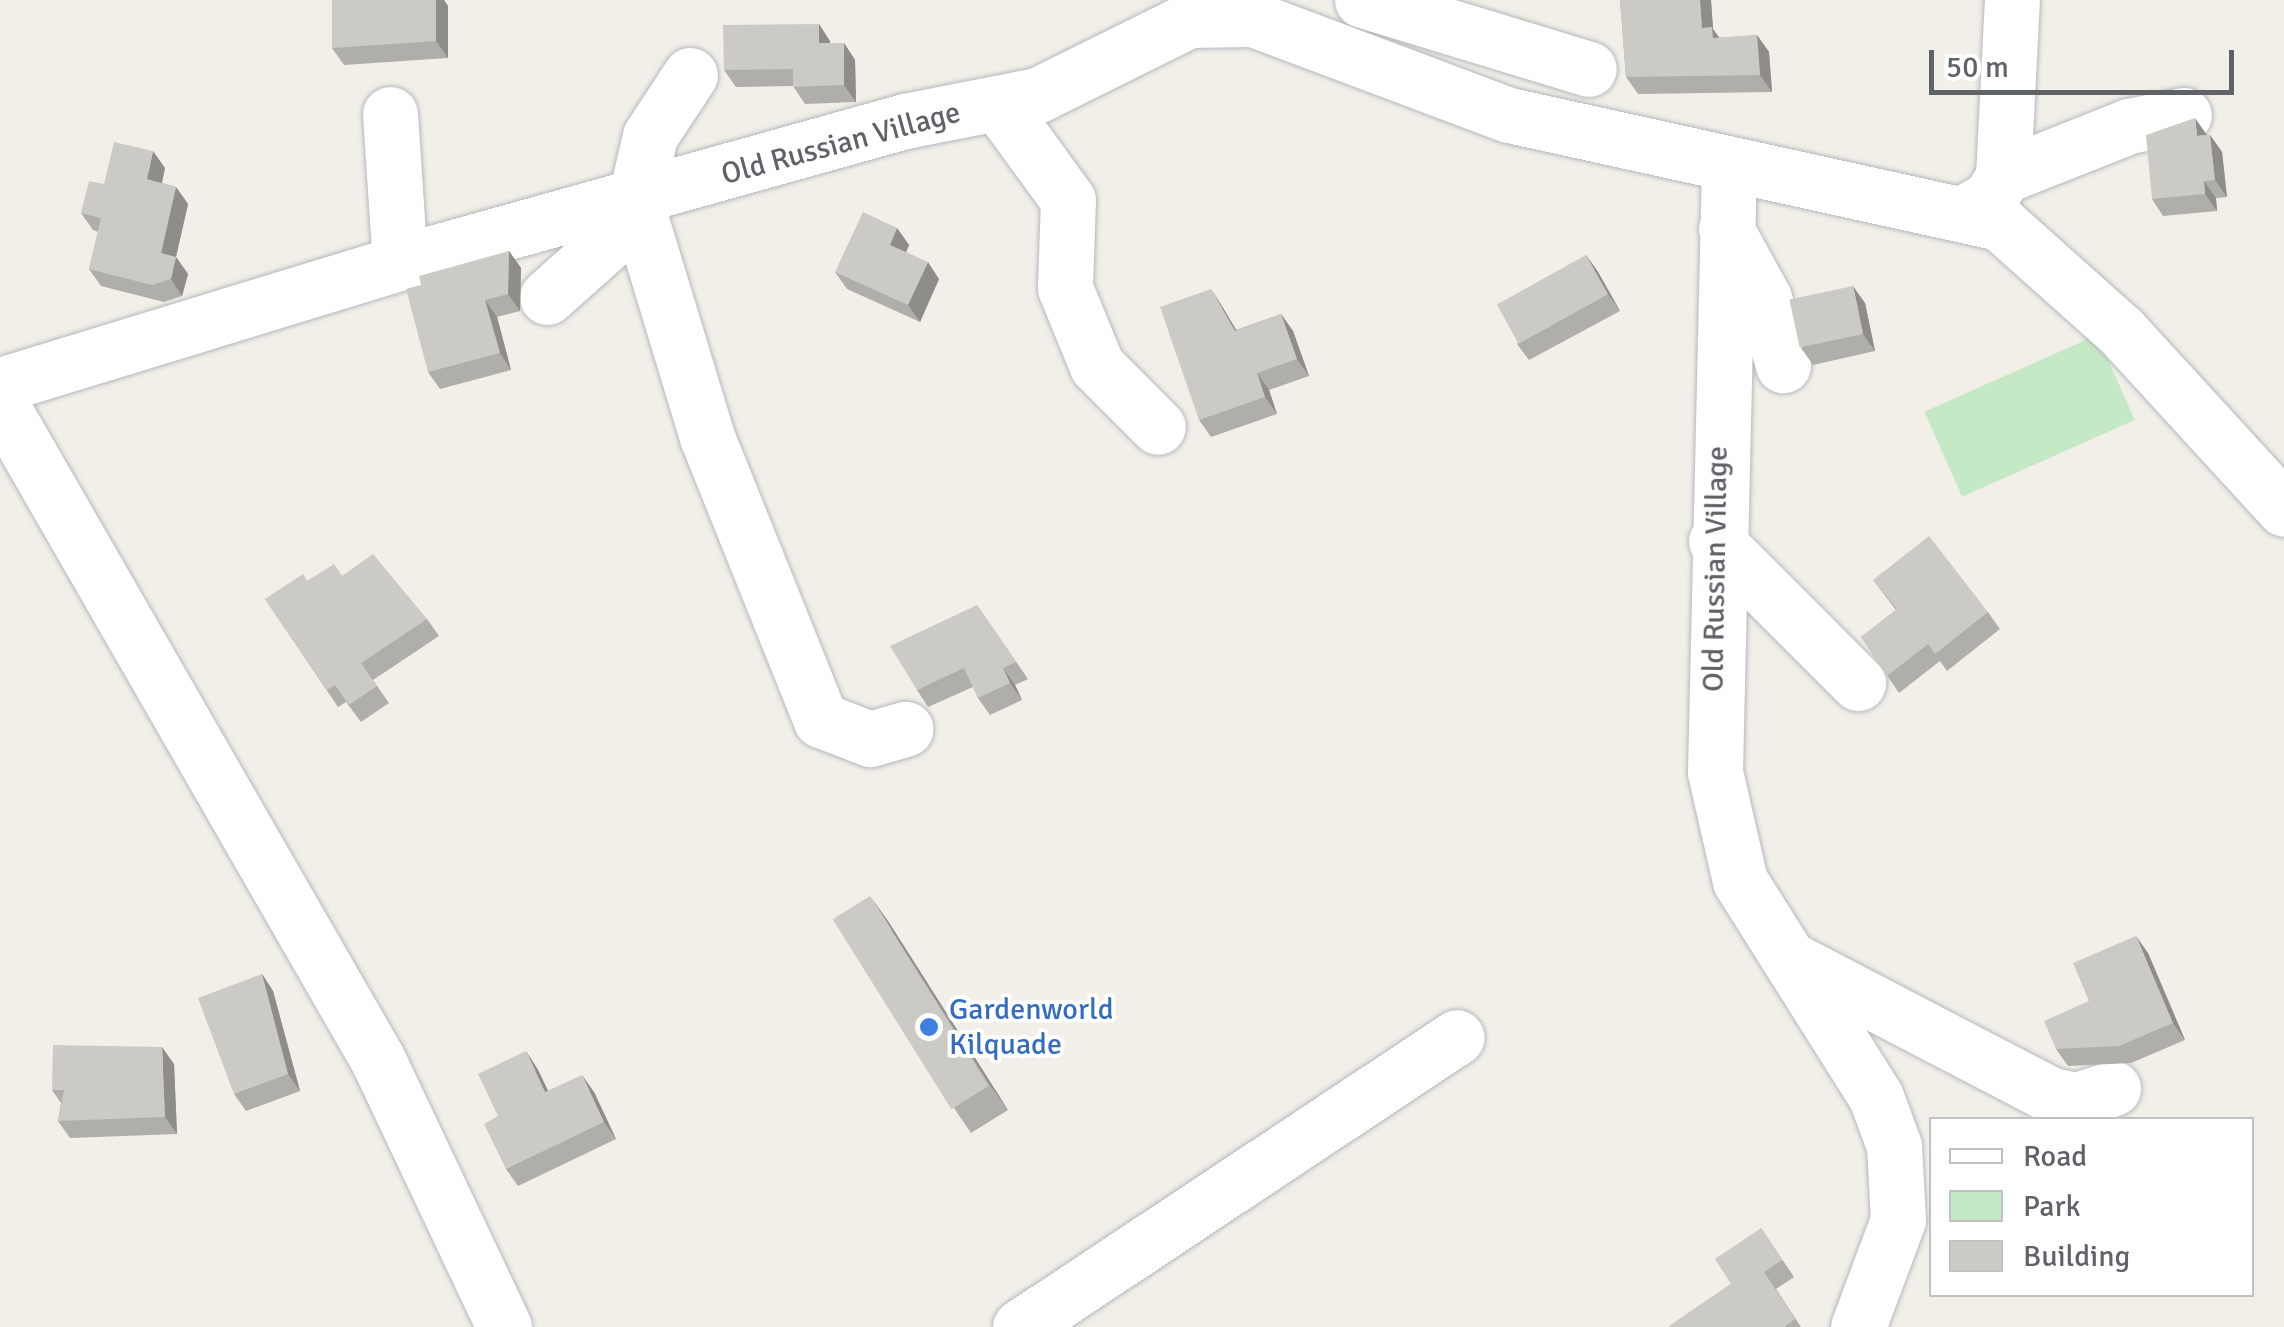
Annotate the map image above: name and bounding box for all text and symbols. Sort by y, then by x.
scale bar [1934,30,2239,92]
text: 50 m [1946,49,2009,86]
street label: Old Russian Village [718,95,964,193]
street label: Old Russian Village [1696,446,1736,692]
place label: Gardenworld Kilquade [949,992,1114,1062]
marker: Gardenworld Kilquade [918,1016,940,1038]
legend [1929,1117,2254,1297]
text: Road [2023,1138,2087,1175]
text: Park [2023,1188,2081,1225]
text: Building [2023,1238,2130,1275]

